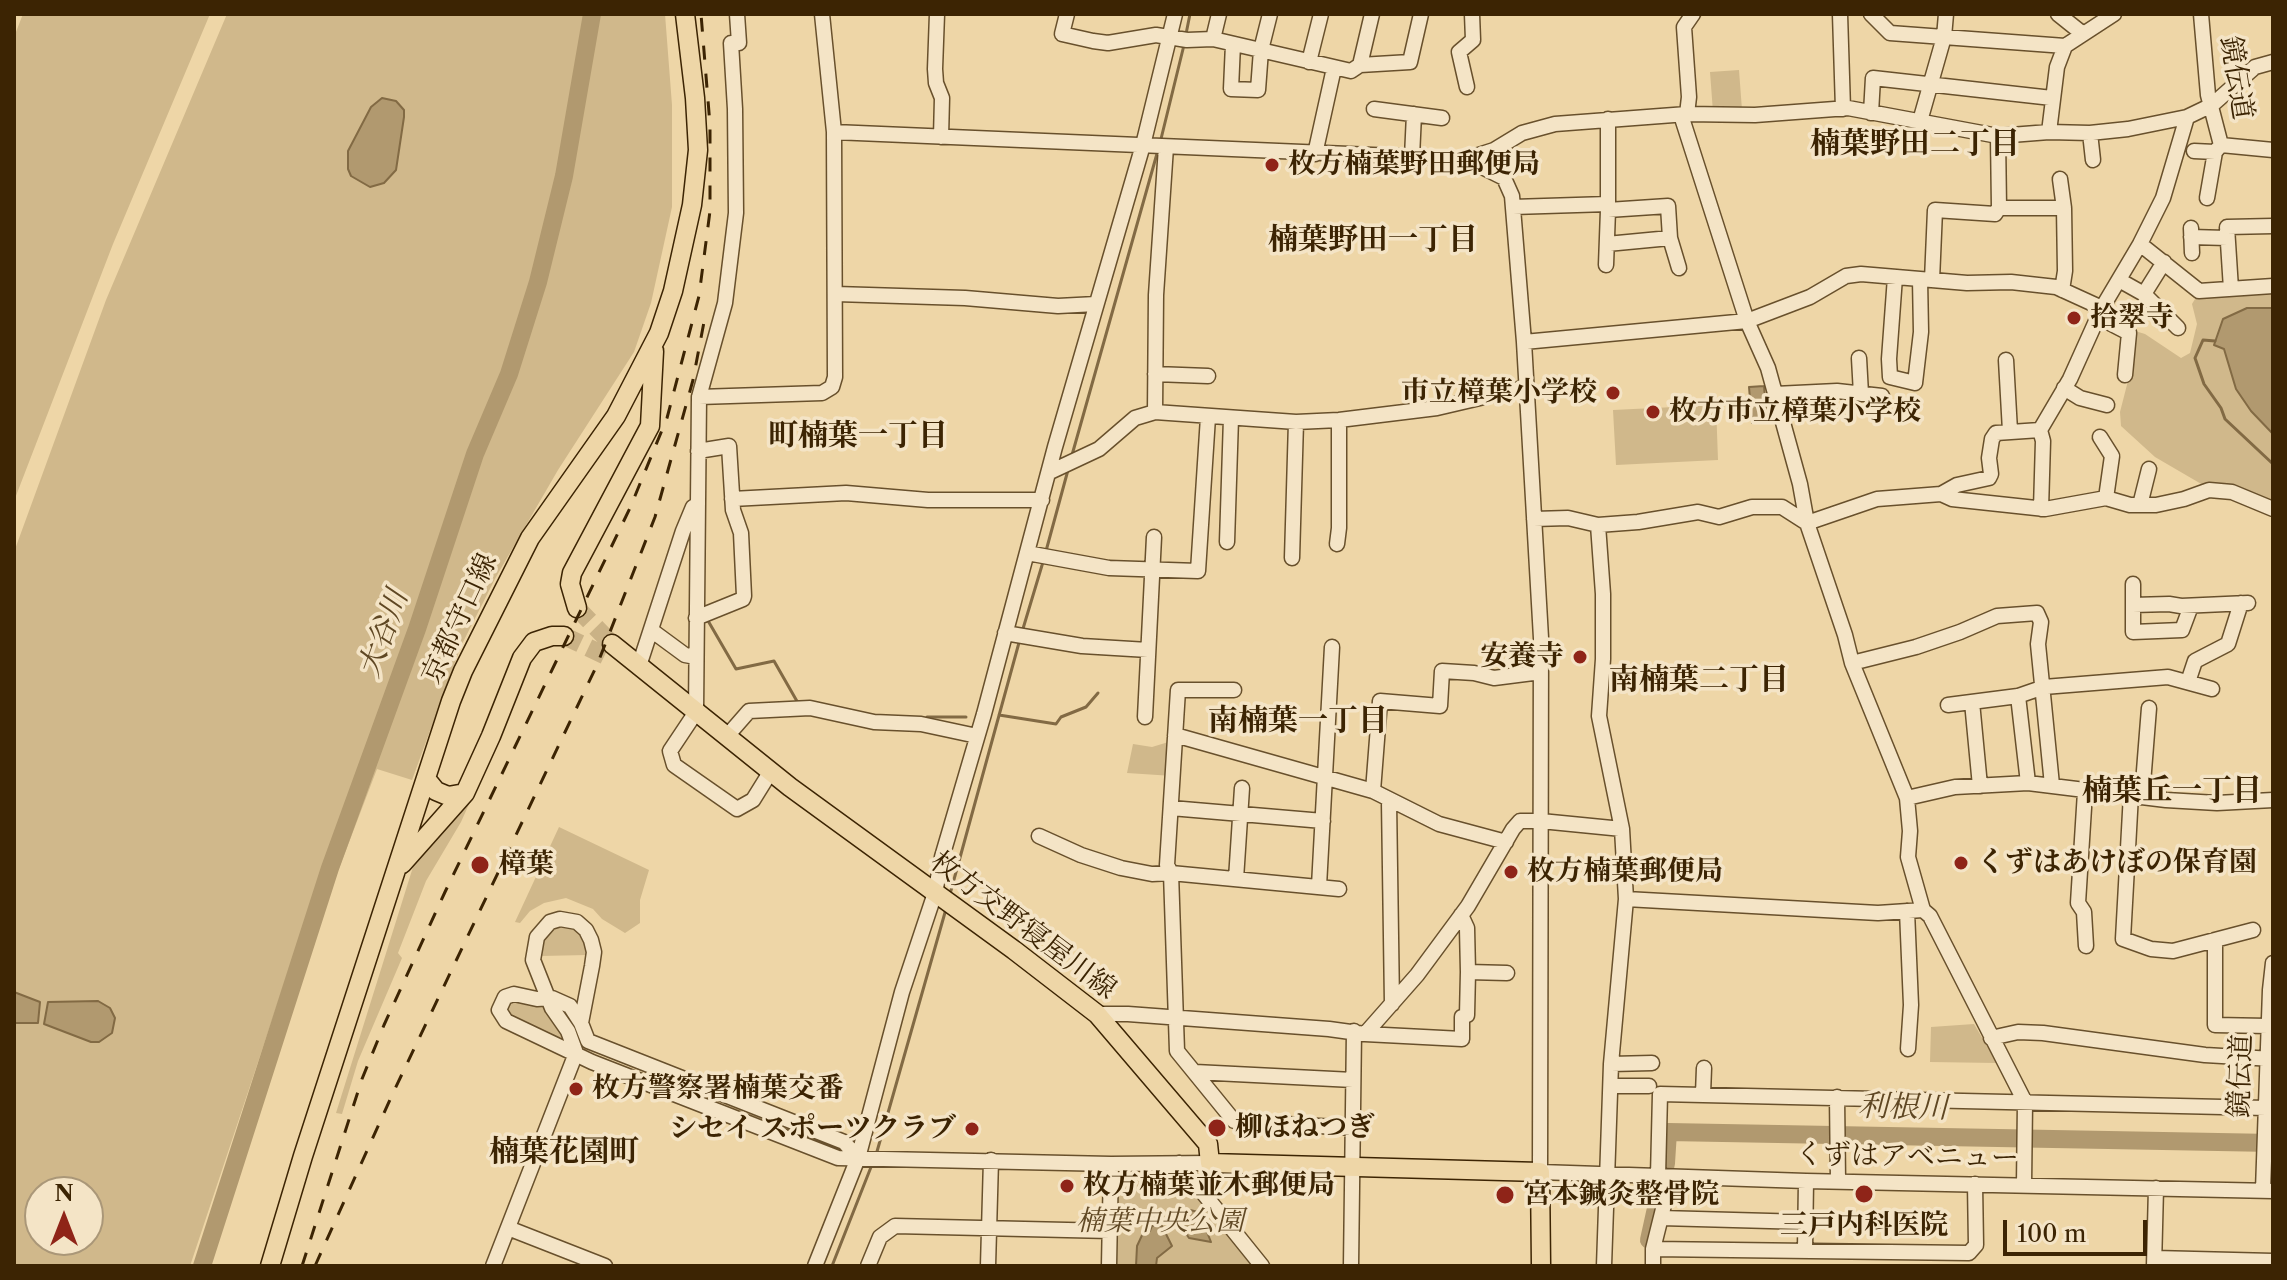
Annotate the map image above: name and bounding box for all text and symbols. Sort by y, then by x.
street label: 鏡伝道 [2213,34,2259,122]
district label: 楠葉野田二丁目 [1810,126,2020,162]
place label: 枚方楠葉野田郵便局 [1288,148,1540,182]
marker: 枚方楠葉野田郵便局 [1263,156,1281,174]
district label: 楠葉野田一丁目 [1268,222,1478,258]
place label: 拾翠寺 [2090,301,2174,335]
marker: 拾翠寺 [2065,309,2083,327]
place label: 市立樟葉小学校 [1401,376,1597,410]
marker: 市立樟葉小学校 [1604,384,1622,402]
place label: 枚方市立樟葉小学校 [1669,395,1921,429]
marker: 枚方市立樟葉小学校 [1644,403,1662,421]
district label: 町楠葉一丁目 [768,418,948,454]
street label: 京都守口線 [415,548,505,690]
water label: 大谷川 [352,586,416,682]
place label: 安養寺 [1480,640,1564,674]
marker: 安養寺 [1571,648,1589,666]
district label: 南楠葉二丁目 [1609,662,1789,698]
district label: 南楠葉一丁目 [1208,703,1388,739]
district label: 楠葉丘一丁目 [2082,773,2262,809]
street label: 枚方交野寝屋川線 [923,845,1123,1007]
place label: くずはあけぼの保育園 [1977,846,2257,880]
place label: 樟葉 [498,848,554,882]
marker: 樟葉 [469,854,491,876]
marker: くずはあけぼの保育園 [1952,854,1970,872]
place label: 枚方楠葉郵便局 [1527,855,1723,889]
marker: 枚方楠葉郵便局 [1502,863,1520,881]
street label: 鏡伝道 [2223,1033,2259,1119]
place label: 枚方警察署楠葉交番 [592,1072,844,1106]
marker: 枚方警察署楠葉交番 [567,1080,585,1098]
water label: 利根川 [1858,1089,1948,1127]
place label: 柳ほねつぎ [1235,1111,1375,1145]
place label: シセイ スポーツクラブ [669,1112,956,1146]
marker: 柳ほねつぎ [1206,1117,1228,1139]
marker: シセイ スポーツクラブ [963,1120,981,1138]
district label: 楠葉花園町 [489,1134,639,1170]
street label: くずはアベニュー [1795,1138,2019,1176]
place label: 枚方楠葉並木郵便局 [1083,1169,1335,1203]
north arrow [24,1176,104,1256]
marker: 枚方楠葉並木郵便局 [1058,1177,1076,1195]
place label: 宮本鍼灸整骨院 [1523,1178,1719,1212]
text: N [54,1180,74,1207]
marker: 三戸内科医院 [1853,1183,1875,1205]
marker: 宮本鍼灸整骨院 [1494,1184,1516,1206]
scale bar [2007,1204,2151,1254]
park label: 楠葉中央公園 [1076,1205,1244,1239]
place label: 三戸内科医院 [1780,1209,1948,1243]
text: 100 m [2017,1219,2086,1248]

